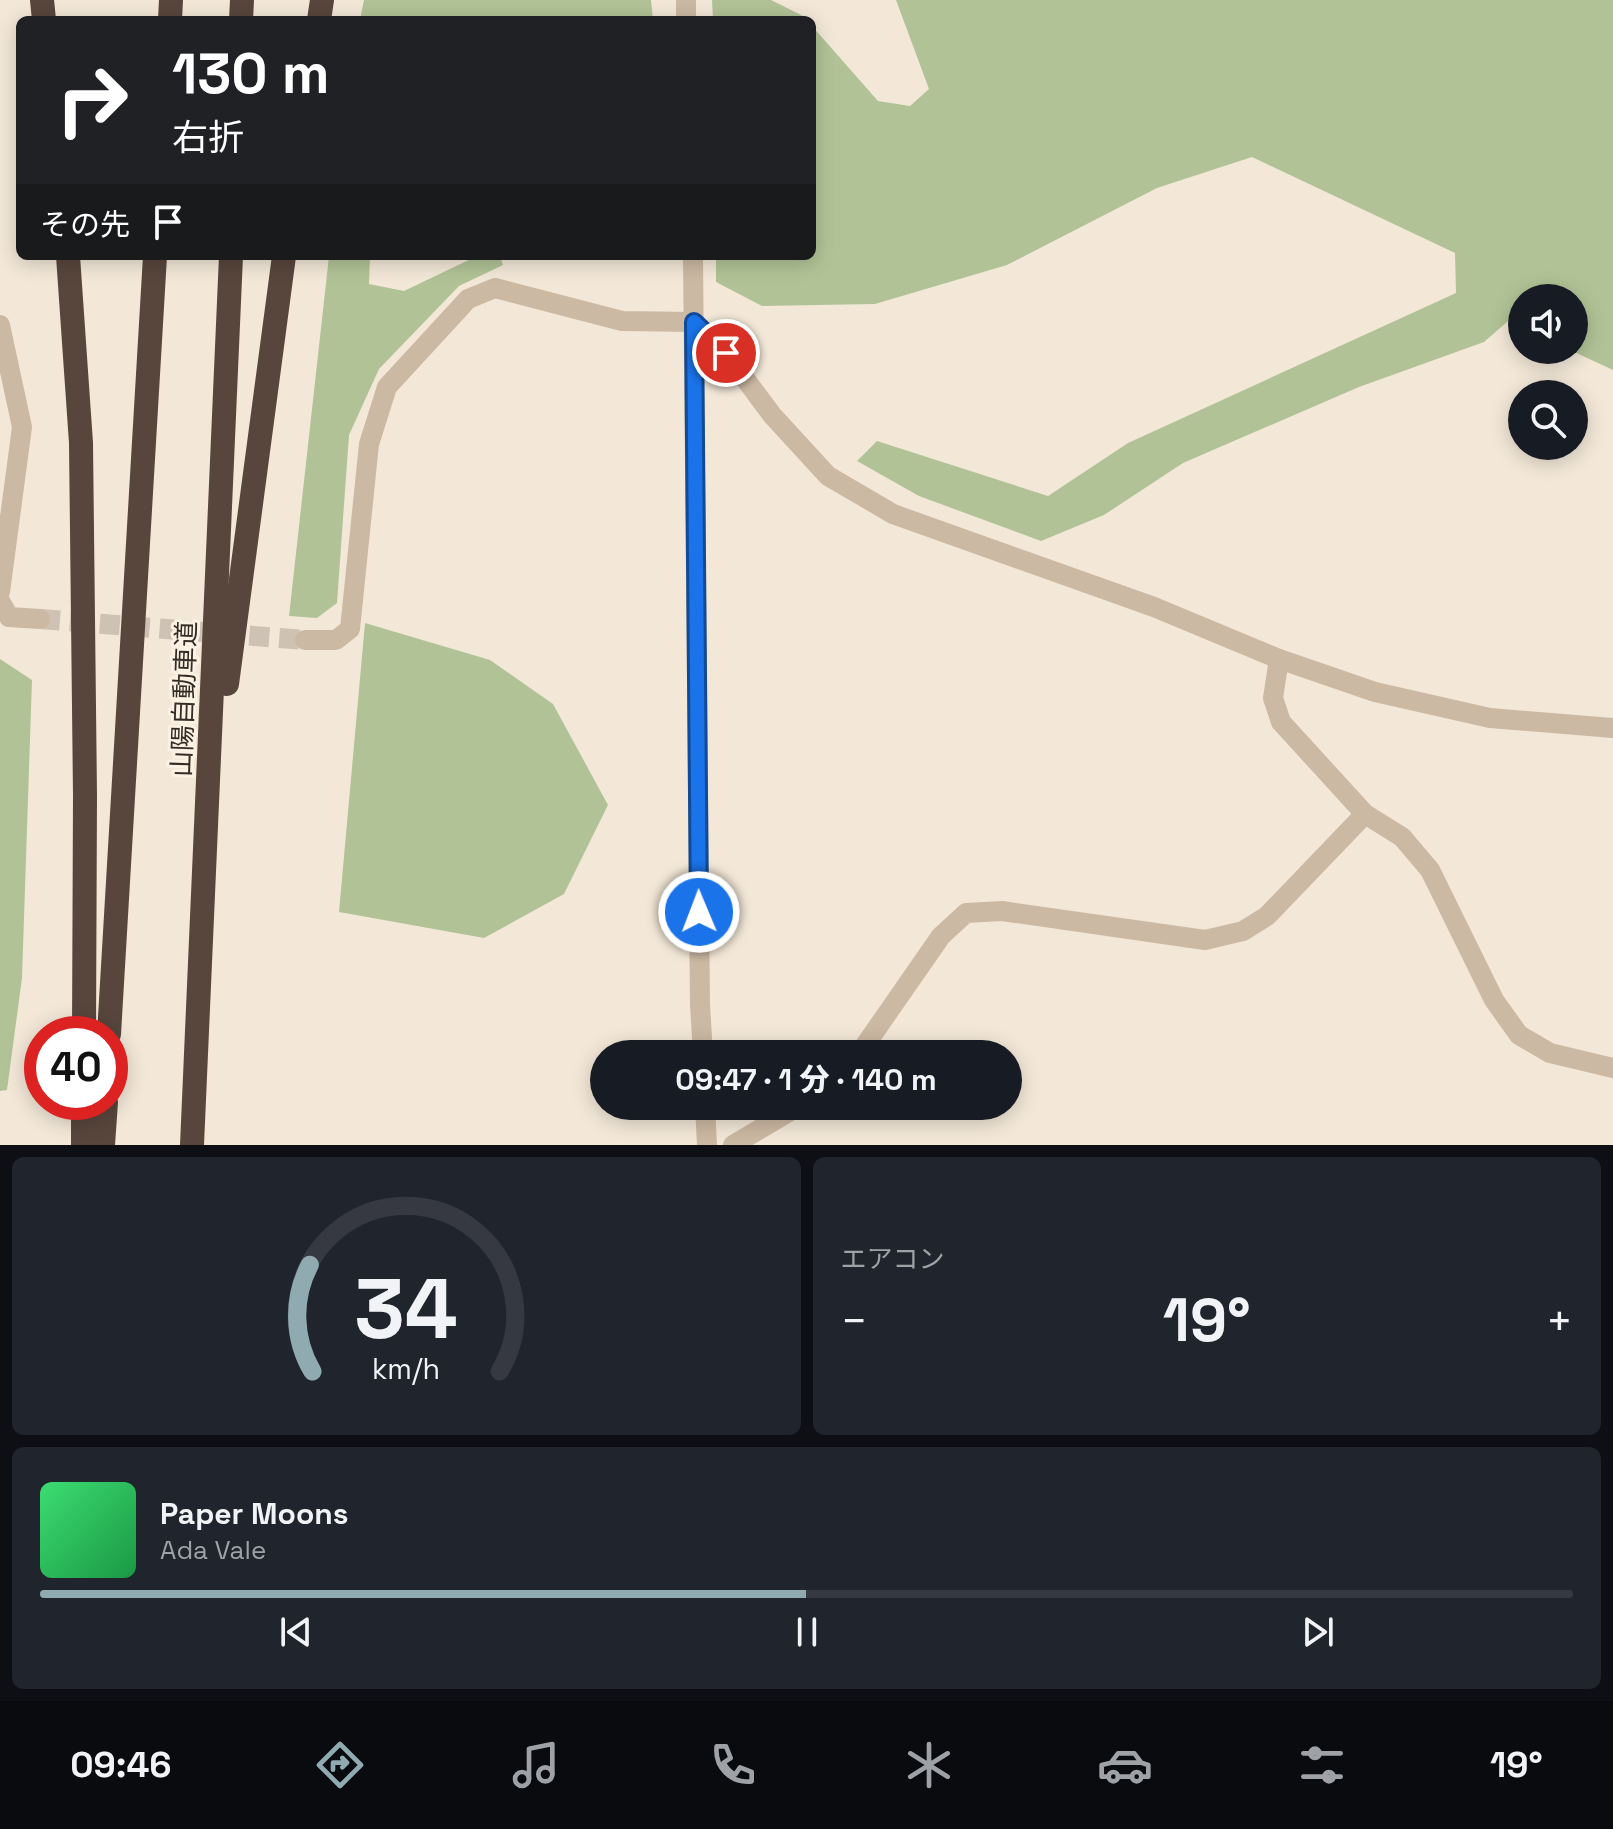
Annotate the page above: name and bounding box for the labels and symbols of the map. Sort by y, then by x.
pin [692,319,760,387]
street label: 山陽自動車道 [164,620,204,778]
position arrow [657,870,741,954]
speed limit sign: 40 [24,1016,128,1120]

